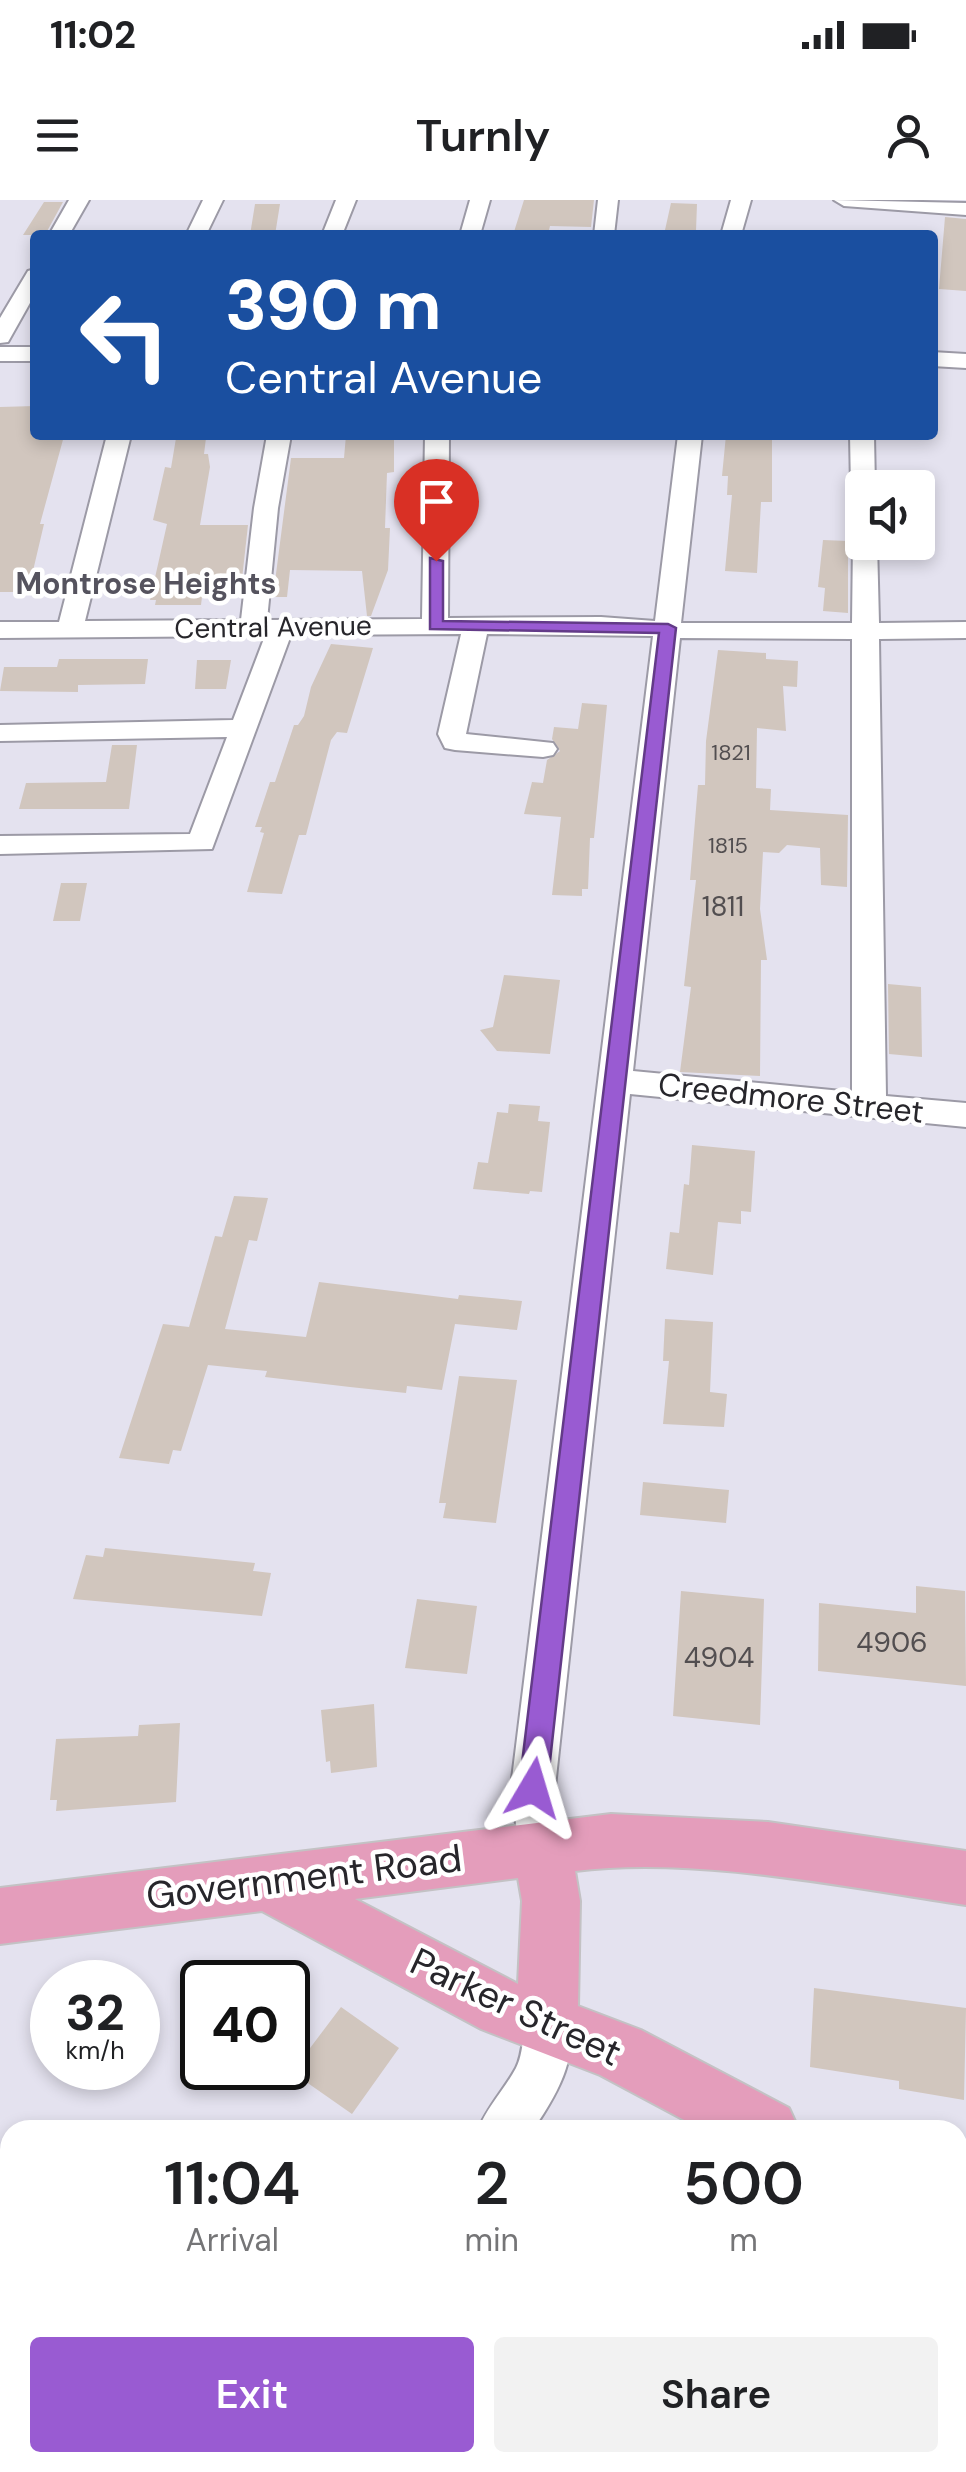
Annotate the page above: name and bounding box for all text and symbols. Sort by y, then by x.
text: 11:02 [50,10,136,60]
text: Turnly [416,106,550,165]
icon: menu [30,108,85,163]
icon: person [881,108,936,163]
text: 390 m [225,260,442,351]
icon: left [60,270,190,400]
text: Central Avenue [225,348,542,407]
pin [394,459,479,562]
map controls [845,470,935,560]
button: sound [845,470,935,560]
icon: arrive [409,474,464,529]
district label: Montrose Heights [16,564,276,603]
street label: Central Avenue [174,607,372,647]
house number: 1821 [711,738,751,767]
house number: 1815 [708,831,748,860]
house number: 1811 [702,888,744,925]
street label: Creedmore Street [656,1063,926,1133]
house number: 4906 [856,1624,928,1661]
house number: 4904 [684,1639,754,1676]
position arrow [481,1736,585,1840]
street label: Government Road [143,1833,465,1921]
street label: Parker Street [403,1936,629,2078]
speed limit sign: 40 [180,1960,310,2090]
text: 32 [66,1980,125,2046]
text: km/h [65,2034,125,2067]
text: 11:04 [164,2144,300,2223]
text: 2 [474,2144,509,2223]
text: 500 [683,2144,804,2223]
text: Arrival [186,2219,279,2261]
text: min [464,2219,519,2261]
text: m [729,2219,758,2261]
button: Exit [30,2337,474,2452]
button: Share [494,2337,938,2452]

